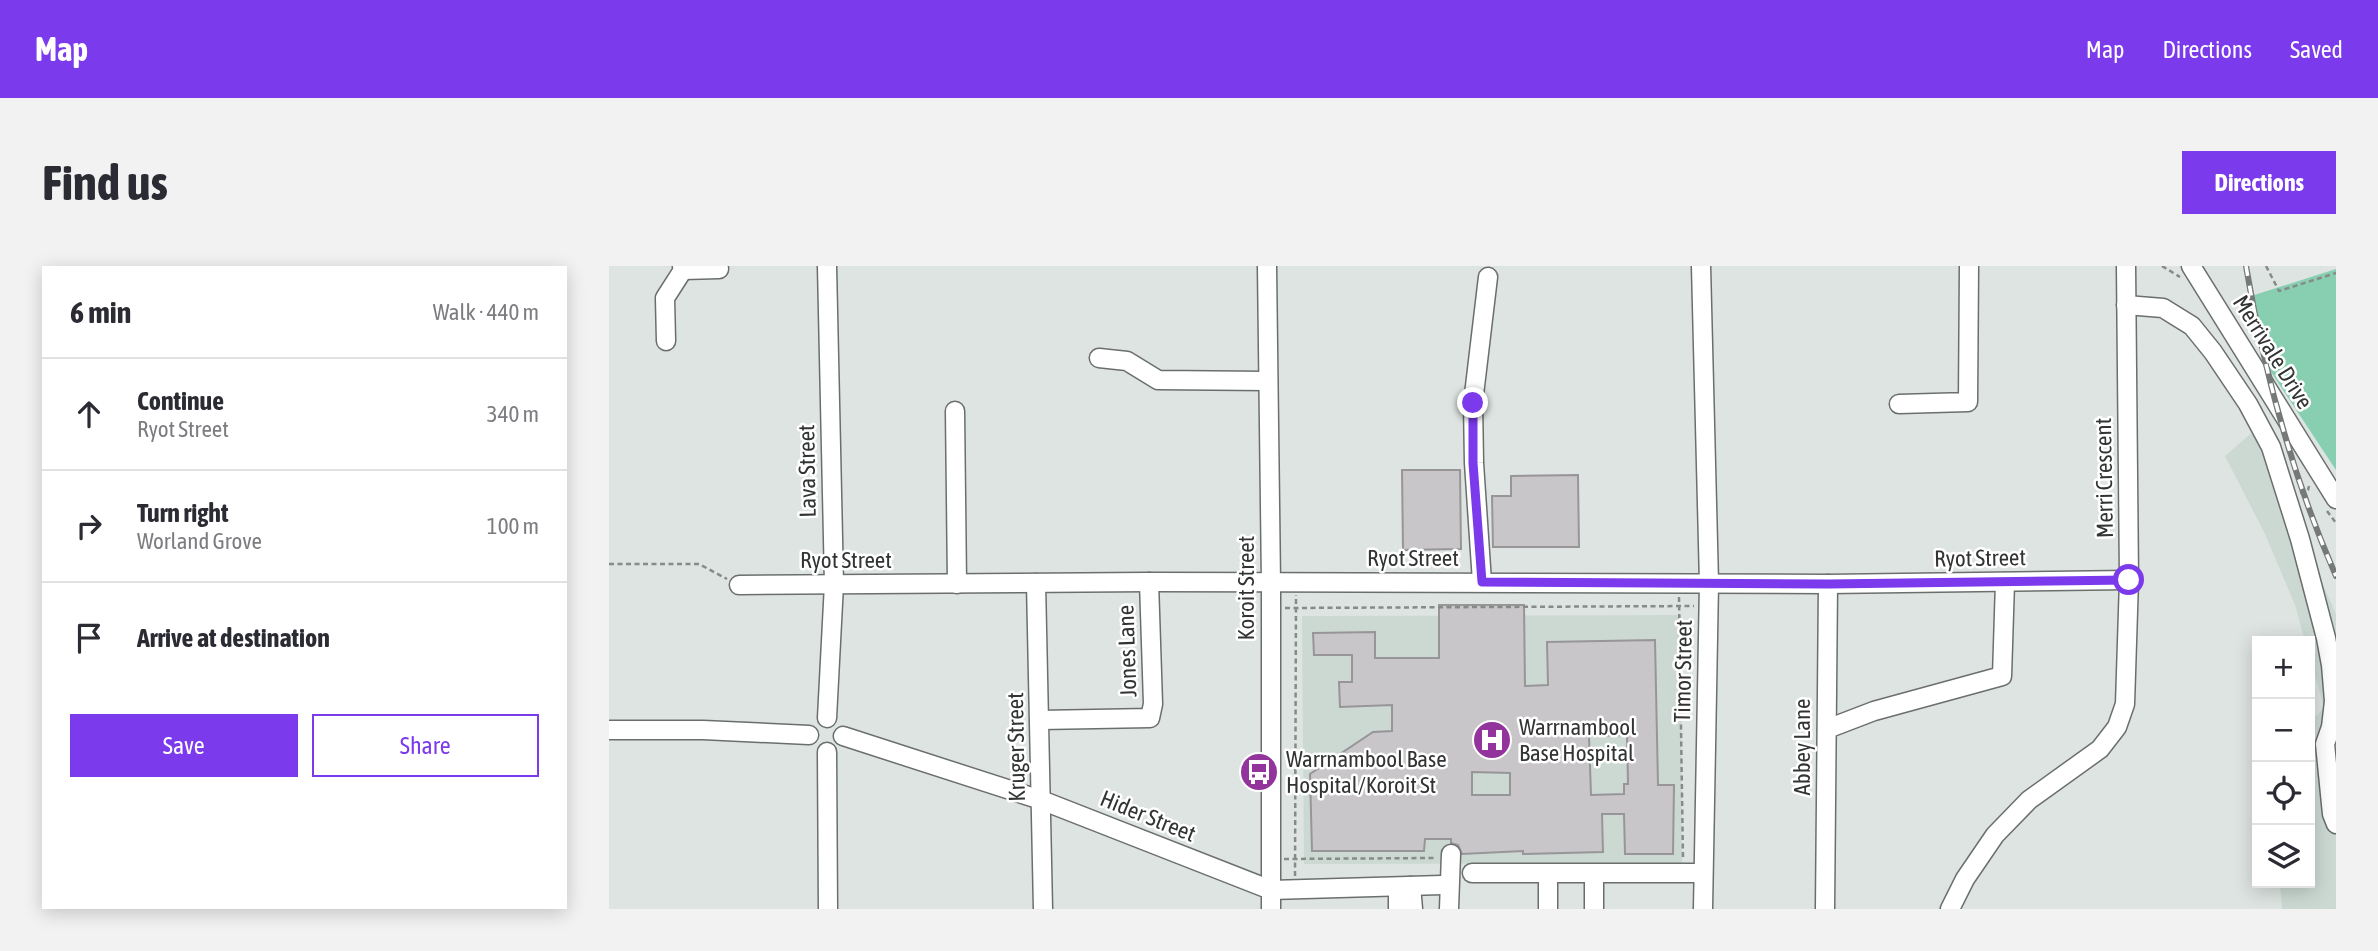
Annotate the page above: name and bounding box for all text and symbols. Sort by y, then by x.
text: Map [35,30,88,68]
text: Map [2086,36,2124,63]
text: Directions [2162,36,2252,63]
text: Saved [2290,36,2343,63]
button: Directions [2182,151,2336,214]
text: Find us [42,154,168,210]
street label: Merrivale Drive [2228,291,2318,413]
text: 6 min [70,295,131,329]
text: Walk · 440 m [433,299,539,325]
text: Continue [137,386,224,416]
route end [1457,387,1488,418]
icon: ahead [70,395,108,433]
text: 340 m [487,401,539,427]
text: Ryot Street [137,416,229,442]
street label: Merri Crescent [2090,418,2118,538]
street label: Lava Street [793,424,821,518]
text: Turn right [137,498,228,528]
icon: right [70,507,108,545]
text: 100 m [487,513,539,539]
text: Worland Grove [137,528,262,554]
street label: Koroit Street [1233,536,1259,640]
street label: Ryot Street [1934,544,2026,572]
street label: Ryot Street [1367,545,1459,571]
street label: Ryot Street [800,547,892,573]
route start [2113,564,2144,595]
street label: Jones Lane [1112,604,1142,698]
icon: arrive [70,619,108,657]
street label: Timor Street [1669,619,1697,723]
text: Arrive at destination [137,623,330,653]
map controls [2252,636,2315,888]
button: + [2252,636,2315,699]
street label: Kruger Street [1002,692,1030,802]
street label: Abbey Lane [1789,698,1815,796]
button: − [2252,699,2315,762]
button: Save [70,714,298,777]
button: Share [312,714,539,777]
place label: Warrnambool Base Hospital [1519,714,1636,766]
hospital icon: Warrnambool Base Hospital [1471,719,1513,761]
place label: Warrnambool Base Hospital/Koroit St [1286,746,1447,798]
bus stop icon: Warrnambool Base Hospital/Koroit St [1238,751,1280,793]
button: locate [2252,762,2315,825]
street label: Hider Street [1097,785,1199,847]
button: layers [2252,825,2315,888]

